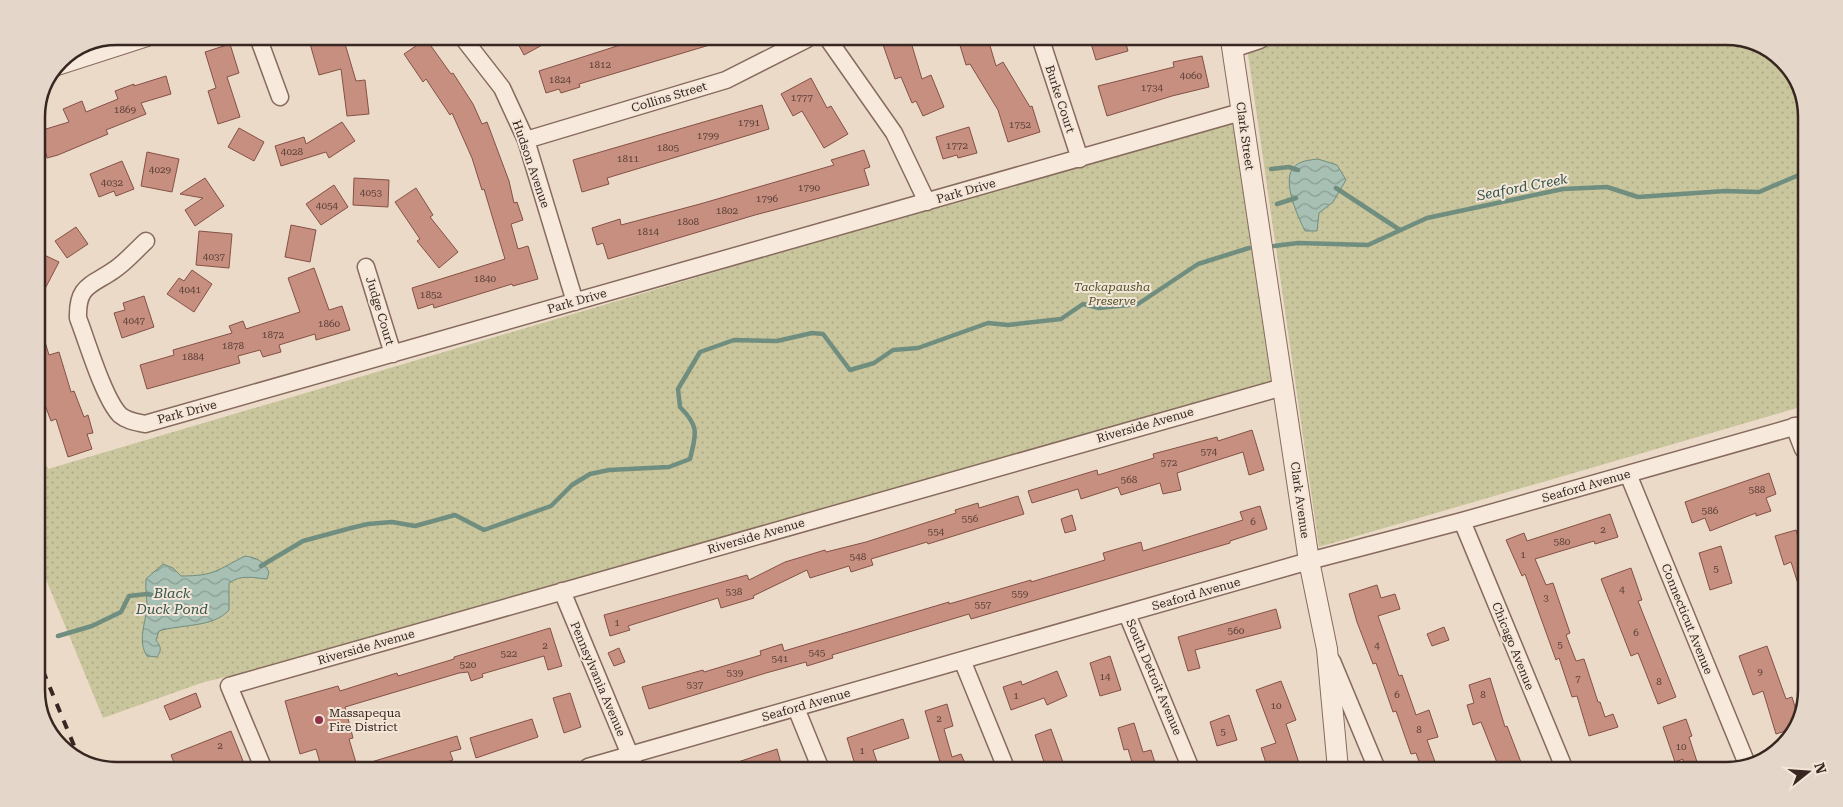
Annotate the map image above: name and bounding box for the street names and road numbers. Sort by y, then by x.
street label: Burke Court [1042,63,1078,135]
street label: Collins Street [630,79,709,115]
street label: Clark Street [1233,101,1257,172]
street label: Hudson Avenue [509,118,553,210]
street label: Park Drive [935,176,998,206]
street label: Judge Court [363,275,397,348]
street label: Park Drive [546,286,609,316]
street label: Park Drive [156,397,219,427]
street label: Riverside Avenue [1095,404,1196,446]
street label: Clark Avenue [1288,461,1312,540]
street label: Seaford Avenue [1540,467,1632,505]
street label: Riverside Avenue [706,515,807,557]
street label: Connecticut Avenue [1658,562,1716,677]
street label: Seaford Avenue [1150,575,1242,613]
street label: Chicago Avenue [1489,600,1537,692]
street label: South Detroit Avenue [1123,617,1185,738]
street label: Pennsylvania Avenue [567,620,629,739]
street label: Riverside Avenue [316,626,417,668]
street label: Seaford Avenue [760,686,852,724]

